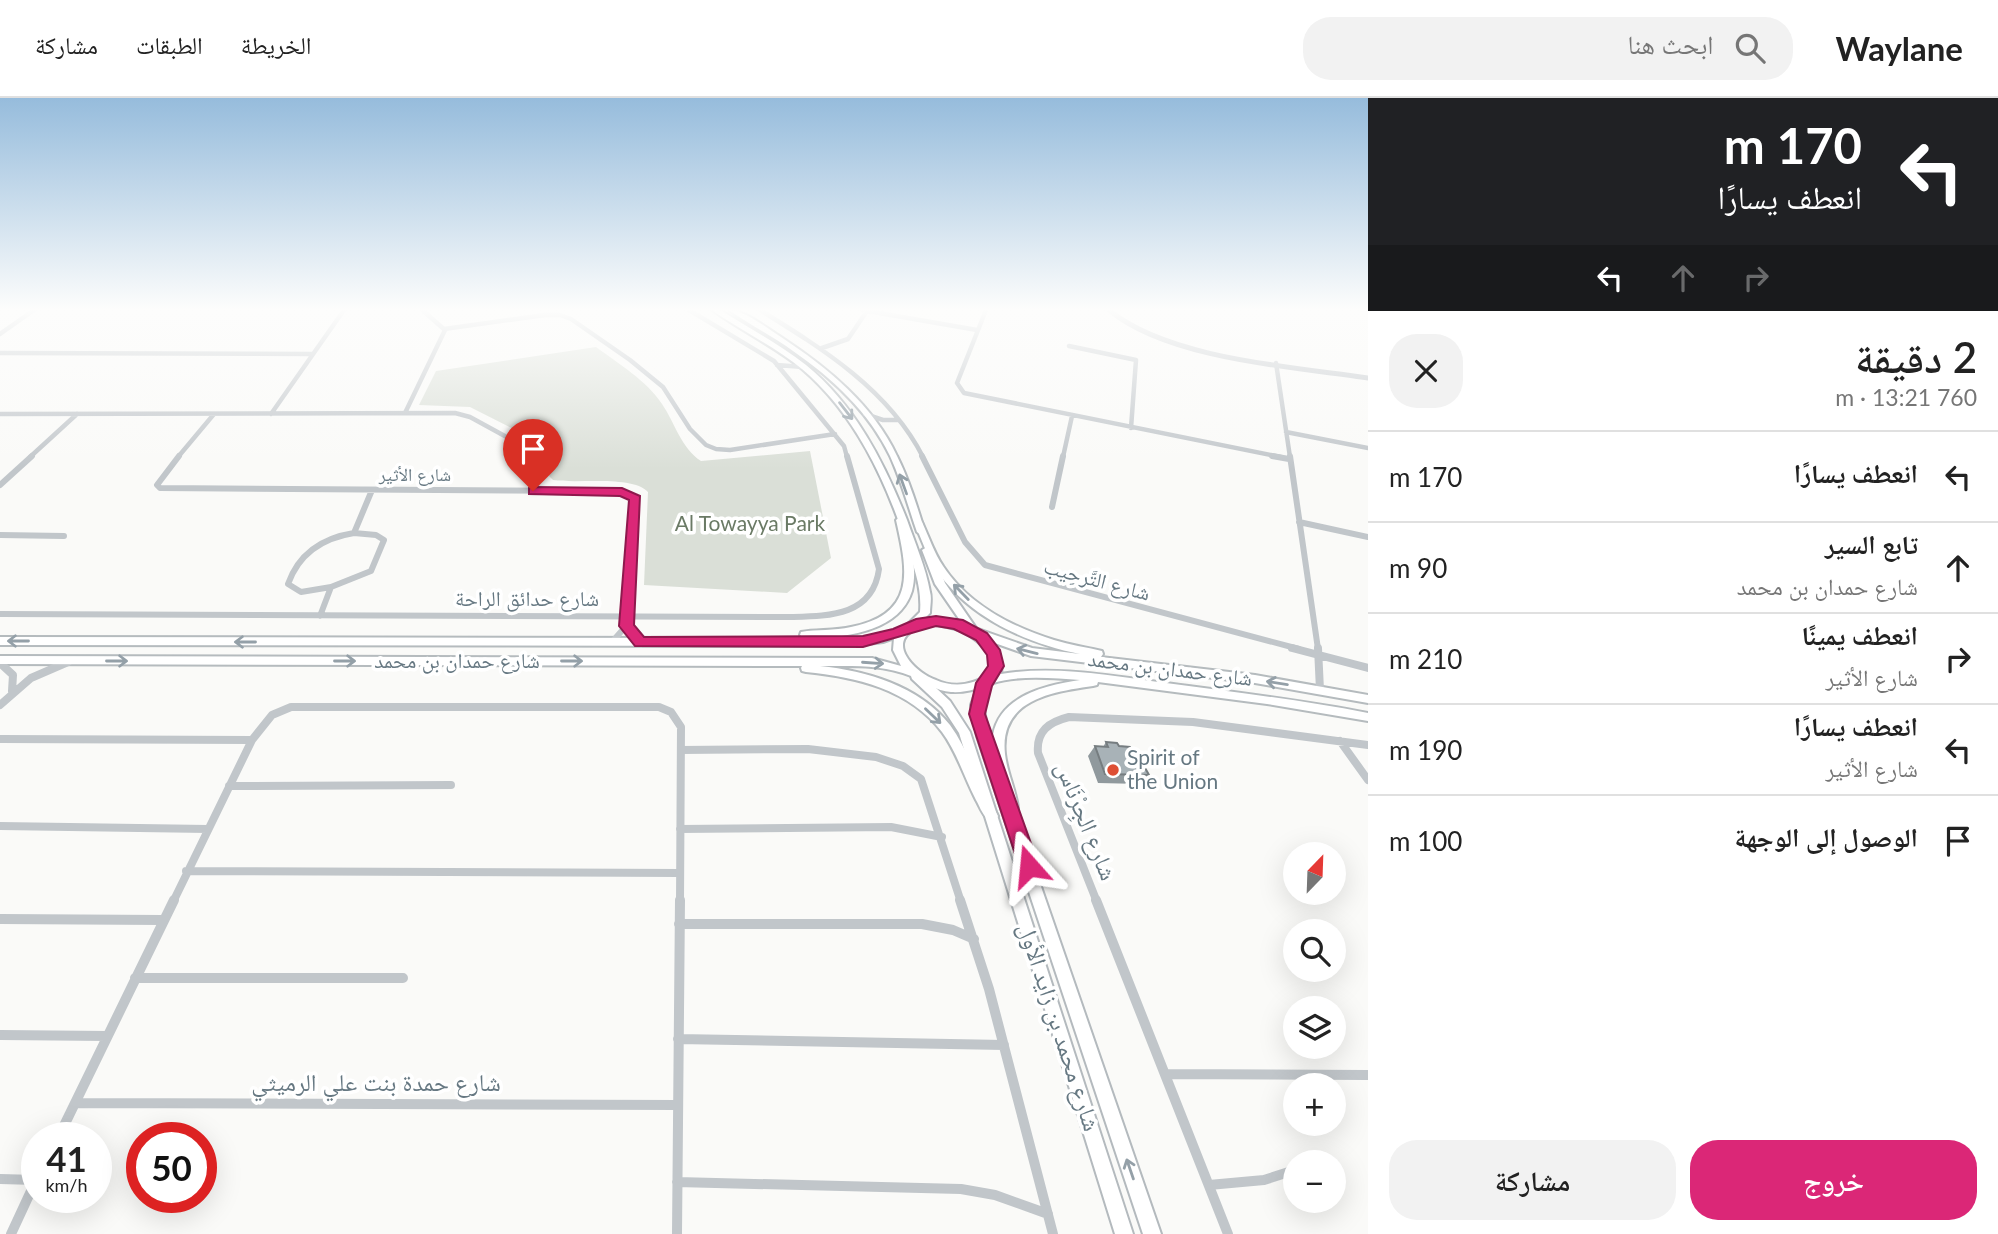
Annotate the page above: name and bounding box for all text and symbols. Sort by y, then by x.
search box [1303,17,1793,80]
text: ابحث هنا [1628,28,1713,60]
text: Waylane [1835,28,1963,68]
icon: search [1731,29,1769,67]
text: مشاركة [35,30,98,59]
text: الطبقات [136,30,203,59]
text: الخريطة [241,30,311,59]
text: 170 m [1724,116,1862,174]
icon: left [1886,126,1977,217]
text: انعطف يسارًا [1718,177,1862,216]
icon: left [1591,259,1629,297]
icon: ahead [1664,259,1702,297]
icon: right [1737,259,1775,297]
text: 2 دقيقة [1855,332,1977,382]
button: close [1389,334,1463,408]
text: 760 m · 13:21 [1835,383,1977,411]
one-way arrow [838,401,853,419]
pin [503,419,563,491]
icon: arrive [514,430,552,468]
text: انعطف يسارًا [1794,457,1918,489]
icon: left [1939,458,1977,496]
text: 170 m [1389,461,1462,493]
street label: شارع الأثير [378,463,451,486]
one-way arrow [896,473,909,495]
park label: Al Towayya Park [675,510,825,535]
text: تابع السير [1825,528,1918,560]
icon: ahead [1939,549,1977,587]
street label: شارع التَّرحِيب [1041,552,1153,607]
text: 90 m [1389,552,1447,584]
text: شارع حمدان بن محمد [1737,572,1918,600]
one-way arrow [953,583,970,600]
street label: شارع حدائق الراحة [455,585,599,612]
text: انعطف يمينًا [1801,619,1918,651]
one-way arrow [7,634,30,648]
one-way arrow [234,635,257,649]
icon: right [1939,640,1977,678]
text: 210 m [1389,643,1462,675]
one-way arrow [1016,644,1039,657]
street label: شارع حمدان بن محمد [1086,645,1254,692]
street label: شارع حمدان بن محمد [374,647,540,674]
one-way arrow [105,654,128,668]
one-way arrow [333,654,356,668]
one-way arrow [560,654,583,668]
one-way arrow [861,657,884,670]
text: شارع الأثير [1826,663,1918,691]
one-way arrow [1266,676,1289,689]
one-way arrow [924,707,941,724]
text: انعطف يسارًا [1794,710,1918,742]
icon: left [1939,731,1977,769]
text: 190 m [1389,734,1462,766]
place label: Spirit of the Union [1127,744,1218,793]
text: شارع الأثير [1826,754,1918,782]
street label: شارع الجِرْنَاس [1047,757,1124,885]
marker: Spirit of the Union [1105,762,1121,778]
text: الوصول إلى الوجهة [1734,821,1918,853]
icon: arrive [1939,822,1977,860]
text: 100 m [1389,825,1462,857]
position arrow [992,829,1066,903]
north arrow [1283,842,1346,905]
map controls [1283,842,1346,1213]
street label: شارع محمد بن زايد الأول [1011,919,1108,1135]
button: search [1283,919,1346,982]
button: layers [1283,996,1346,1059]
street label: شارع حمدة بنت علي الرميثي [251,1067,501,1102]
button: + [1283,1073,1346,1136]
speed limit sign: 50 [126,1122,217,1213]
text: 41 [46,1137,87,1179]
button: مشاركة [1389,1140,1676,1220]
button: خروج [1690,1140,1977,1220]
button: − [1283,1150,1346,1213]
one-way arrow [1123,1159,1135,1181]
text: km/h [45,1174,88,1196]

